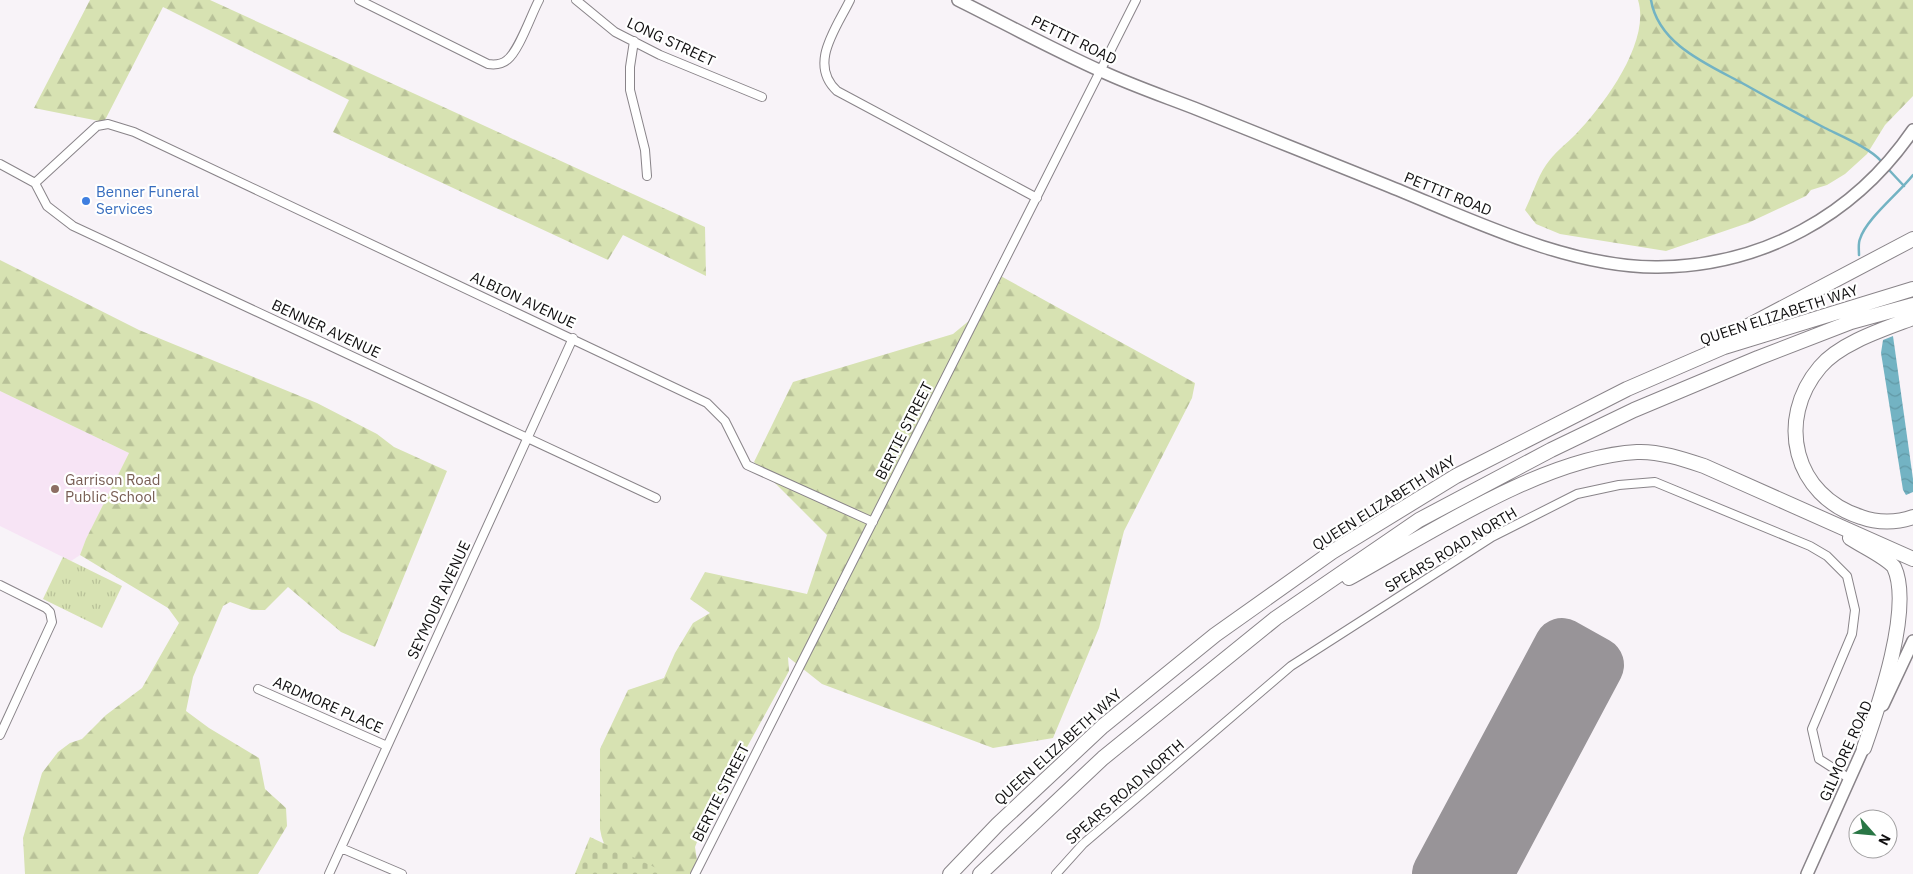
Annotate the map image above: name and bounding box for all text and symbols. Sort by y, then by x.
street label: PETTIT ROAD [1028,11,1120,68]
street label: LONG STREET [624,13,719,70]
street label: PETTIT ROAD [1402,167,1495,220]
place label: Benner Funeral Services [96,182,199,218]
marker: Benner Funeral Services [80,195,92,207]
street label: ALBION AVENUE [467,267,579,332]
street label: QUEEN ELIZABETH WAY [1697,280,1860,349]
street label: BENNER AVENUE [269,295,384,362]
street label: BERTIE STREET [871,378,937,483]
street label: QUEEN ELIZABETH WAY [1309,451,1459,554]
place label: Garrison Road Public School [65,470,160,506]
marker: Garrison Road Public School [49,483,61,495]
street label: SPEARS ROAD NORTH [1381,503,1520,597]
street label: SEYMOUR AVENUE [403,538,474,662]
street label: ARDMORE PLACE [270,672,386,737]
street label: QUEEN ELIZABETH WAY [990,684,1126,809]
street label: GILMORE ROAD [1815,698,1876,804]
street label: SPEARS ROAD NORTH [1062,735,1188,848]
street label: BERTIE STREET [688,740,754,845]
north arrow [1848,809,1898,859]
text: N [1874,831,1895,849]

